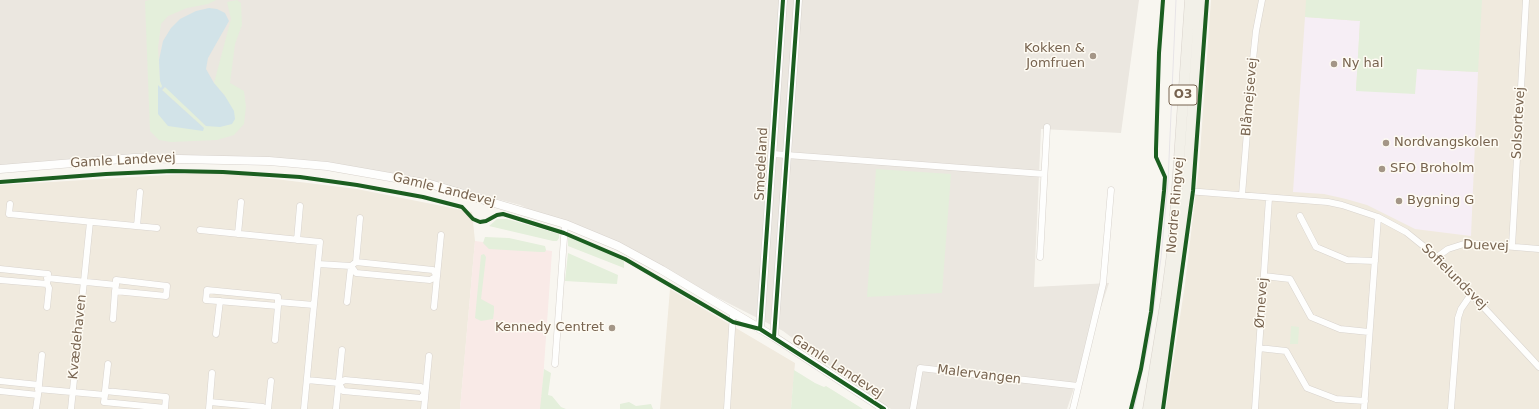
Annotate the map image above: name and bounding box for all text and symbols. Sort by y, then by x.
place label: Kokken & Jomfruen [1024,41,1085,72]
marker: Kokken & Jomfruen [1088,51,1098,61]
place label: Ny hal [1342,56,1383,72]
street label: Blåmejsevej [1239,57,1261,137]
marker: Ny hal [1329,59,1339,69]
road number: O3 [1169,85,1197,105]
street label: Solsortevej [1509,86,1529,160]
street label: Smedeland [752,127,772,201]
place label: Nordvangskolen [1394,135,1499,151]
marker: Nordvangskolen [1381,138,1391,148]
street label: Gamle Landevej [70,150,176,172]
street label: Nordre Ringvej [1164,156,1188,254]
place label: SFO Broholm [1390,161,1474,177]
marker: SFO Broholm [1377,164,1387,174]
street label: Gamle Landevej [391,170,497,210]
place label: Bygning G [1407,193,1474,209]
marker: Bygning G [1394,196,1404,206]
street label: Duevej [1463,237,1509,255]
street label: Sofielundsvej [1418,241,1490,313]
street label: Ørnevej [1252,277,1272,329]
street label: Kvædehaven [66,294,90,380]
place label: Kennedy Centret [495,320,604,336]
marker: Kennedy Centret [607,323,617,333]
street label: Gamle Landevej [789,332,885,402]
street label: Malervangen [936,362,1022,388]

